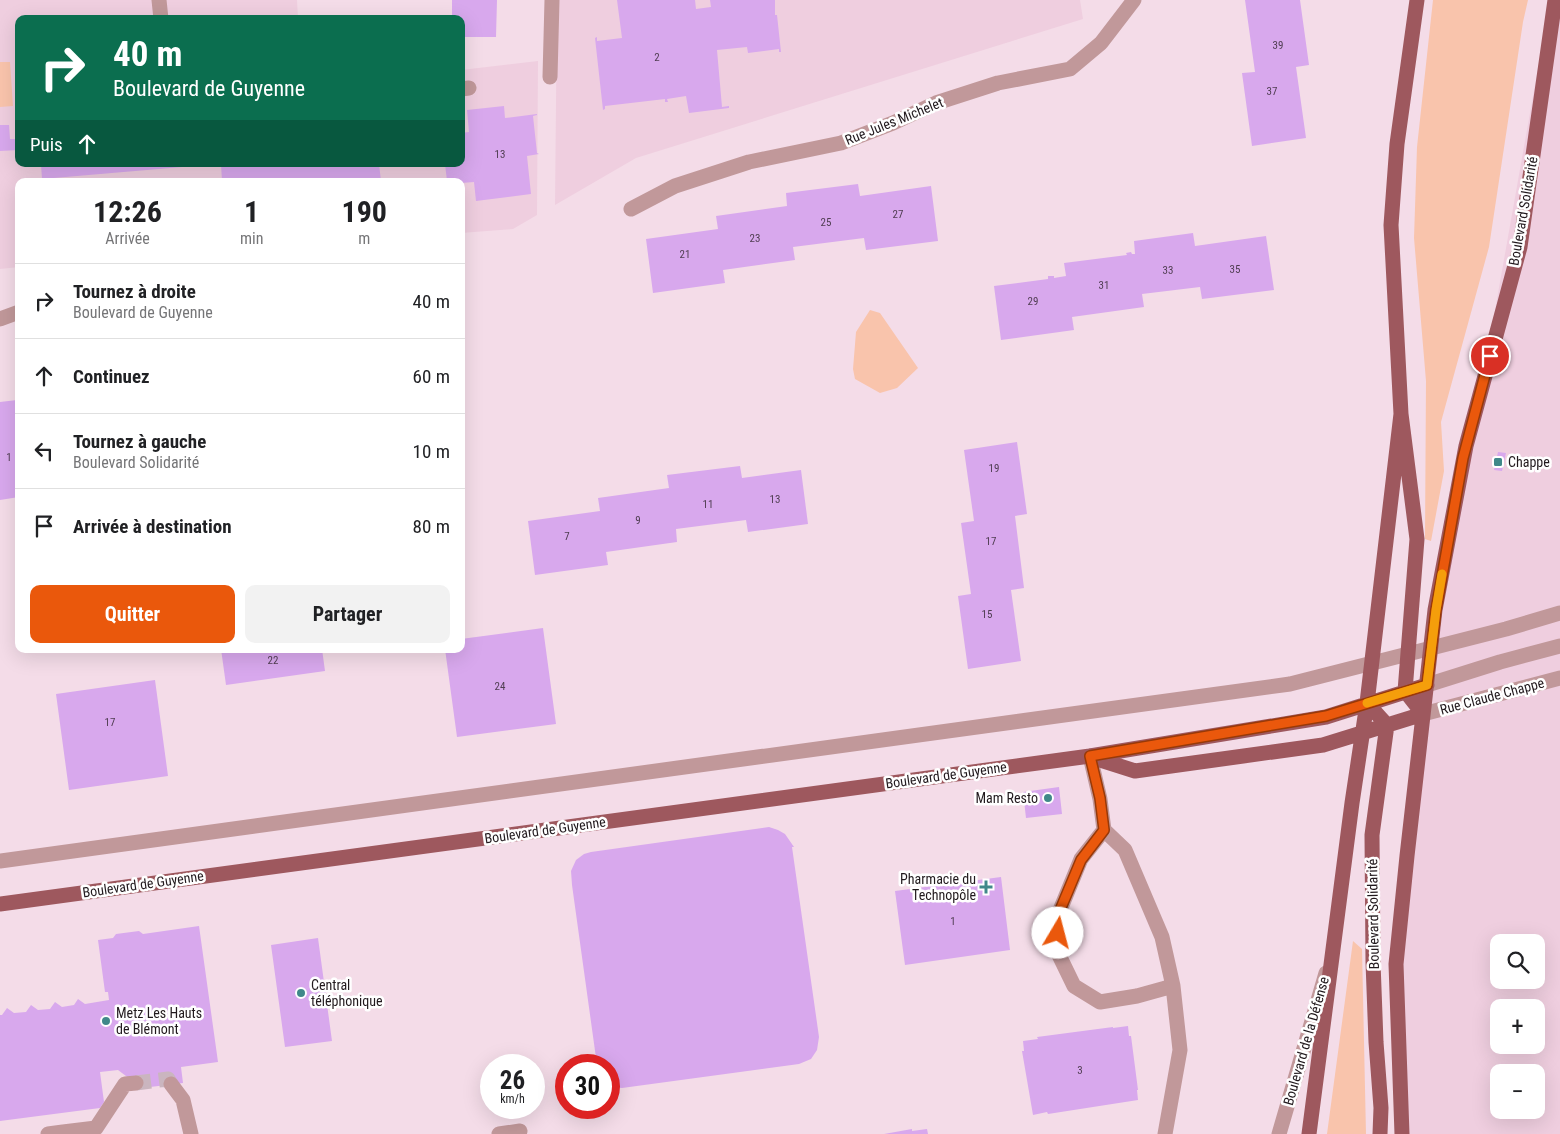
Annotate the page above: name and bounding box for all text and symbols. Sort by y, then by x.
text: 40 m [113,34,182,75]
icon: right [30,35,95,100]
house number: 39 [1273,39,1283,52]
house number: 2 [654,51,660,64]
text: Boulevard de Guyenne [113,76,305,101]
house number: 37 [1267,85,1277,98]
street label: Rue Jules Michelet [843,94,945,148]
icon: ahead [73,130,101,158]
text: Puis [30,133,63,156]
house number: 13 [495,148,505,161]
street label: Boulevard Solidarité [1506,155,1541,267]
text: 12:26 [93,194,162,229]
text: 1 [244,194,259,229]
text: 190 [341,194,387,229]
house number: 27 [893,208,903,221]
house number: 25 [821,216,831,229]
text: Arrivée [105,229,150,248]
text: min [240,229,263,248]
text: m [358,229,370,248]
house number: 23 [750,232,760,245]
house number: 21 [680,248,690,261]
house number: 35 [1230,263,1240,276]
house number: 33 [1163,264,1173,277]
house number: 31 [1099,279,1109,292]
text: Tournez à droite [73,280,196,303]
icon: right [30,287,58,315]
text: 40 m [413,290,450,313]
house number: 29 [1028,295,1038,308]
text: Boulevard de Guyenne [73,303,213,322]
pin [1469,335,1511,377]
icon: arrive [1476,342,1504,370]
icon: ahead [30,362,58,390]
text: Continuez [73,365,150,388]
text: 60 m [413,365,450,388]
text: Tournez à gauche [73,430,206,453]
icon: left [30,437,58,465]
text: 10 m [413,440,450,463]
house number: 1 [6,451,12,464]
text: Boulevard Solidarité [73,453,199,472]
place label: Chappe [1508,454,1550,470]
marker: Chappe [1492,456,1504,468]
house number: 19 [989,462,999,475]
house number: 13 [770,493,780,506]
house number: 11 [703,498,713,511]
icon: arrive [30,512,58,540]
house number: 9 [635,514,641,527]
text: Arrivée à destination [73,515,232,538]
text: 80 m [413,515,450,538]
house number: 7 [564,530,570,543]
house number: 17 [986,535,996,548]
button: Quitter [30,585,235,643]
button: Partager [245,585,450,643]
house number: 15 [982,608,992,621]
house number: 22 [268,654,278,667]
street label: Rue Claude Chappe [1438,674,1546,718]
house number: 24 [495,680,506,693]
house number: 17 [105,716,115,729]
street label: Boulevard de Guyenne [884,759,1008,791]
place label: Mam Resto [976,790,1038,806]
marker: Mam Resto [1042,792,1054,804]
street label: Boulevard de Guyenne [483,814,607,846]
street label: Boulevard Solidarité [1364,858,1382,969]
street label: Boulevard de Guyenne [81,868,205,900]
place label: Pharmacie du Technopôle [900,871,976,903]
marker: Pharmacie du Technopôle [980,881,992,893]
position arrow [1031,906,1083,958]
house number: 1 [950,915,956,928]
map controls [1490,934,1545,1119]
button: search [1490,934,1545,989]
street label: Boulevard de la Défense [1280,974,1332,1107]
place label: Central téléphonique [311,977,383,1009]
marker: Central téléphonique [295,987,307,999]
button: + [1490,999,1545,1054]
place label: Metz Les Hauts de Blémont [116,1005,202,1037]
marker: Metz Les Hauts de Blémont [100,1015,112,1027]
speed limit sign: 30 [555,1054,620,1119]
house number: 3 [1077,1064,1083,1077]
button: − [1490,1064,1545,1119]
text: 26 [500,1066,525,1095]
text: km/h [500,1092,525,1106]

